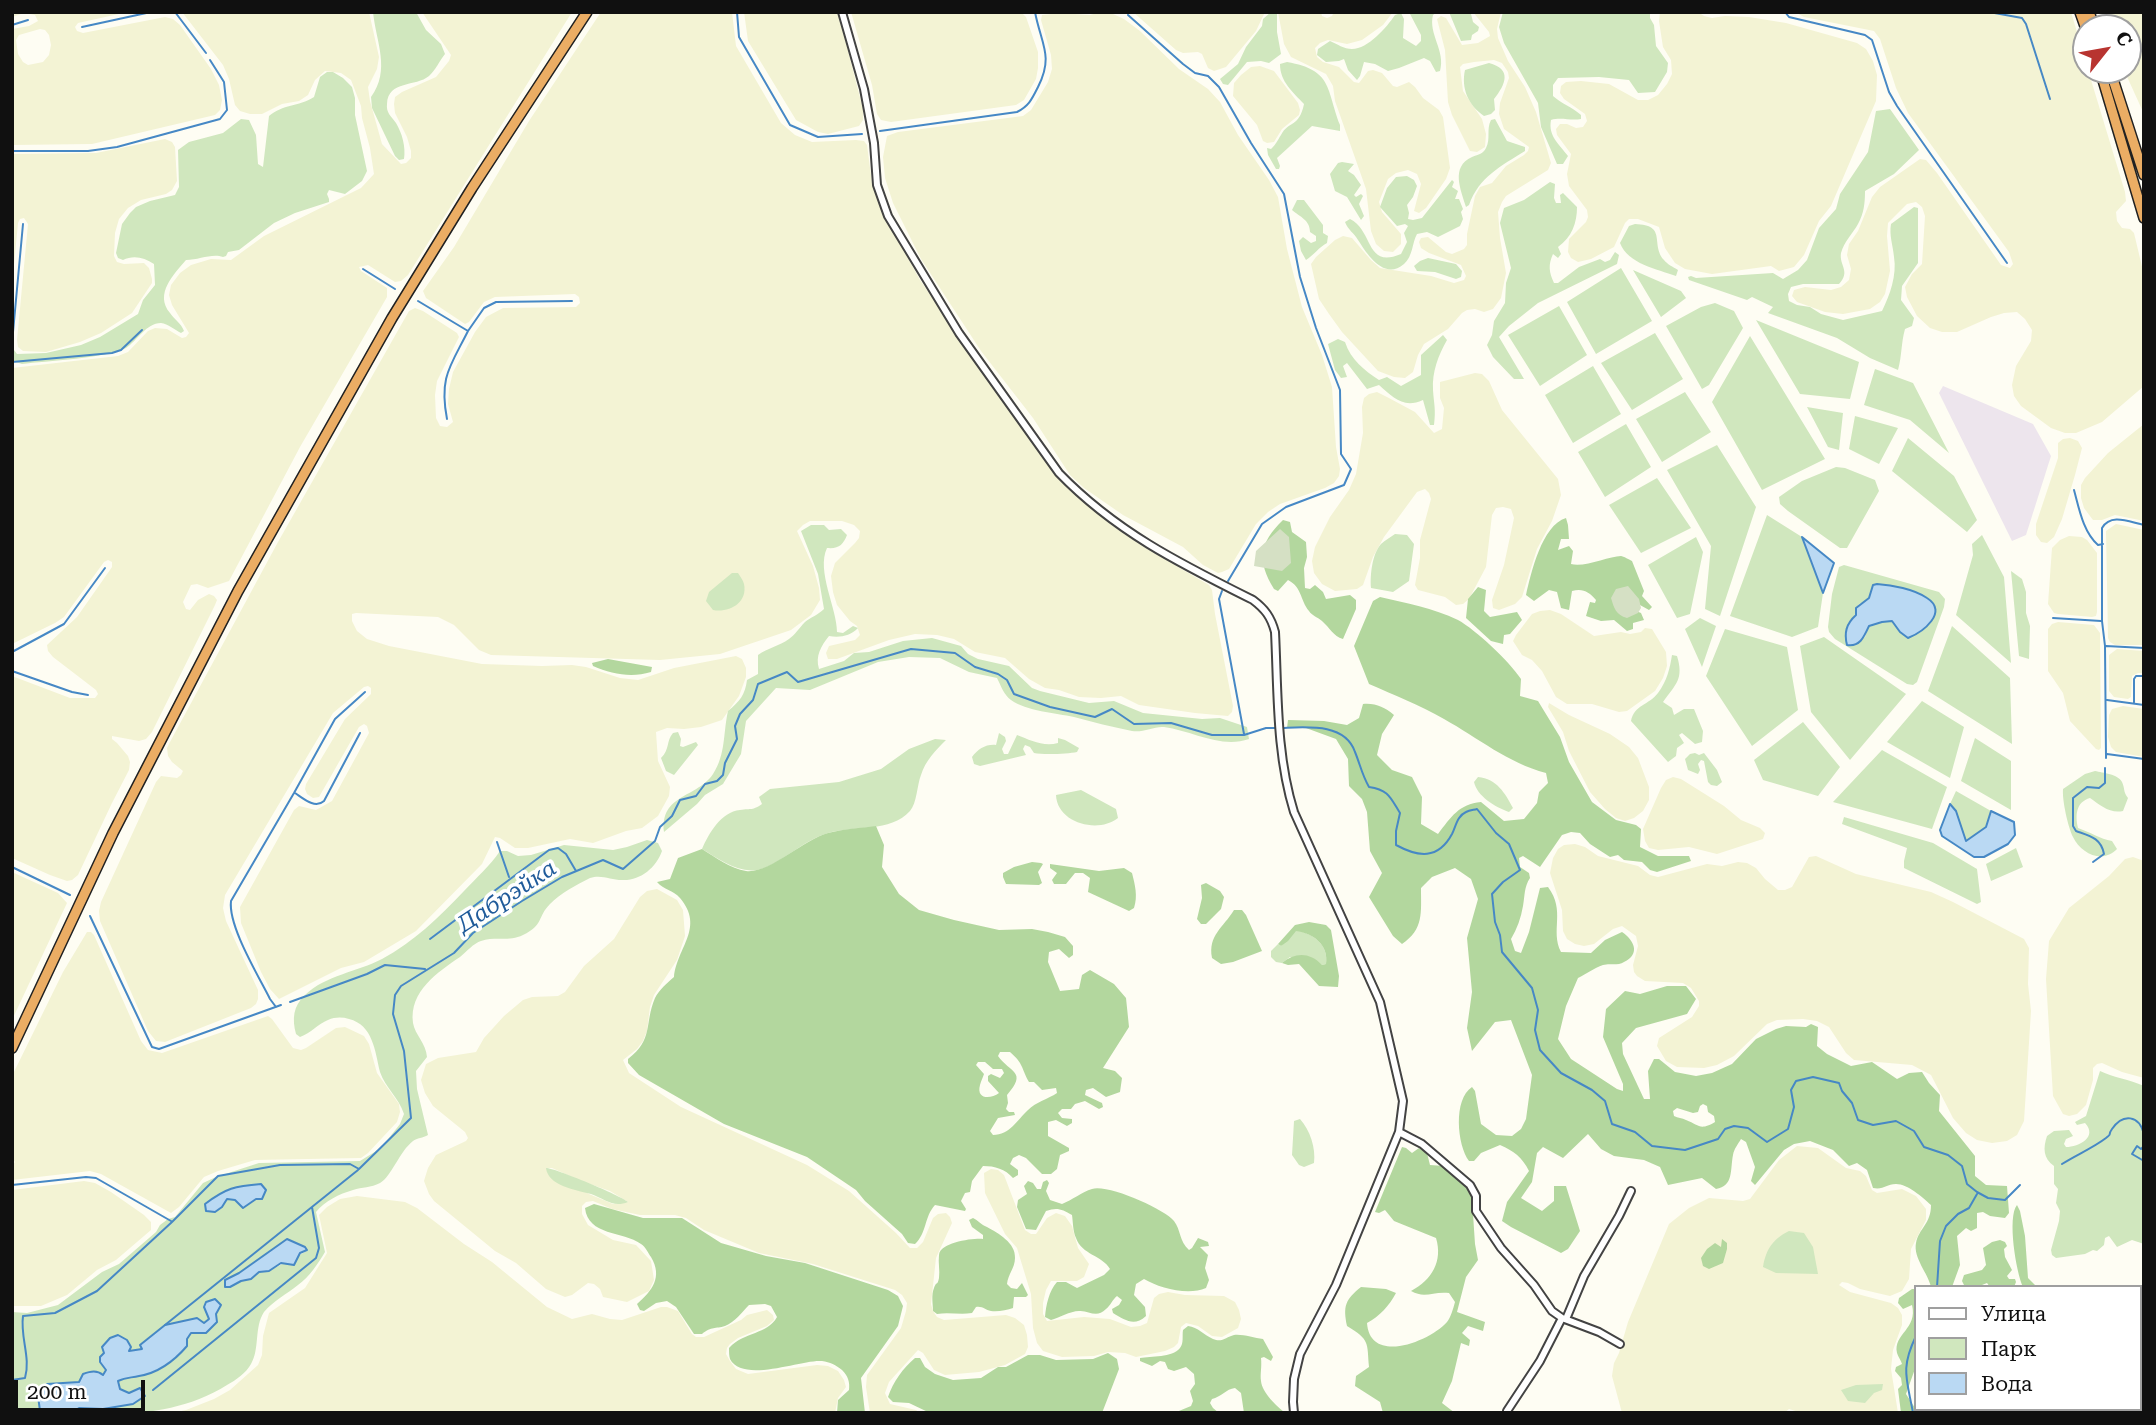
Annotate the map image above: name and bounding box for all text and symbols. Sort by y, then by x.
north arrow [2072,14,2142,84]
text: С [2110,27,2137,51]
water label: Дабрэйка [452,855,562,939]
legend [1914,1285,2142,1411]
text: Улица [1981,1302,2046,1326]
text: Парк [1981,1337,2037,1361]
scale bar [18,1366,149,1410]
text: Вода [1981,1372,2033,1396]
text: 200 m [27,1380,87,1404]

